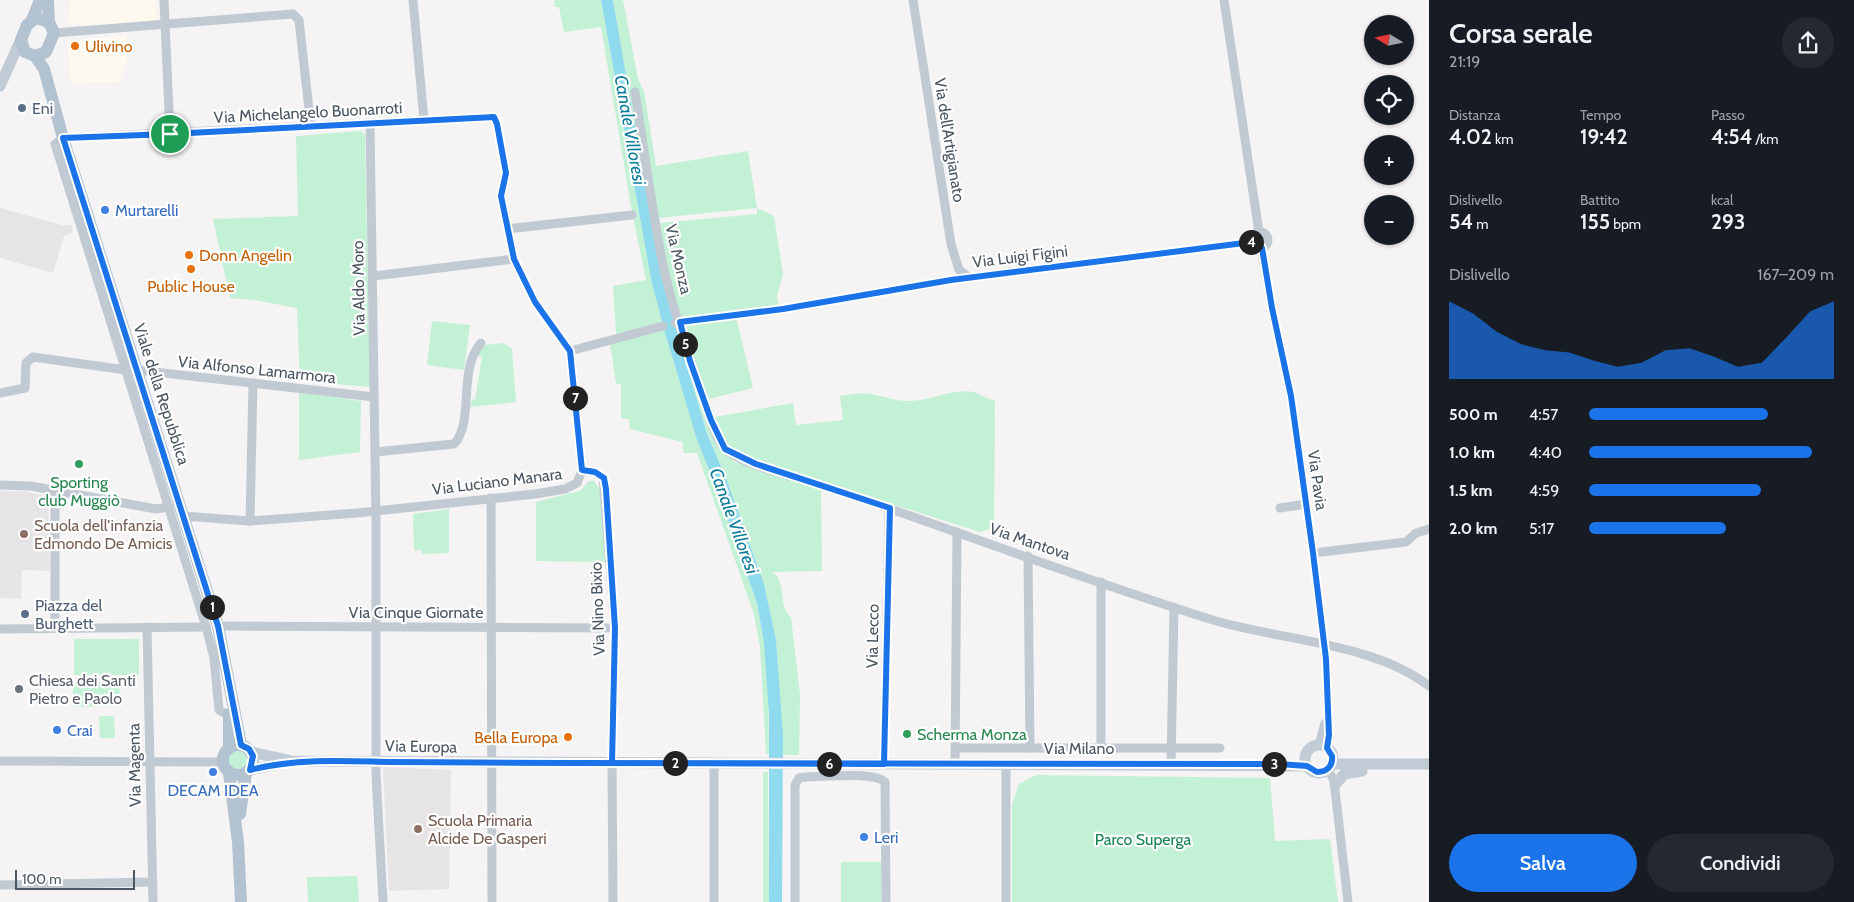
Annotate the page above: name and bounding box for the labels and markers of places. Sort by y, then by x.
place label: Ulivino [85,37,133,56]
marker: Ulivino [69,40,81,52]
place label: Eni [32,99,53,118]
marker: Eni [16,102,28,114]
pin [149,113,191,155]
place label: Murtarelli [115,201,178,220]
marker: Murtarelli [99,204,111,216]
pin: 4 [1238,230,1264,254]
place label: Donn Angelin [199,246,292,265]
marker: Donn Angelin [183,249,195,261]
marker: Public House [185,263,197,275]
place label: Public House [147,277,235,296]
pin: 5 [672,332,698,356]
pin: 7 [562,386,588,410]
marker: Sporting club Muggiò [73,458,85,470]
place label: Sporting club Muggiò [38,473,120,510]
place label: Scuola dell'infanzia Edmondo De Amicis [34,516,173,553]
marker: Scuola dell'infanzia Edmondo De Amicis [18,528,30,540]
pin: 1 [200,594,224,620]
place label: Piazza del Burghett [35,596,103,633]
marker: Piazza del Burghett [19,608,31,620]
place label: Chiesa dei Santi Pietro e Paolo [29,671,136,708]
marker: Chiesa dei Santi Pietro e Paolo [13,683,25,695]
place label: Crai [67,721,93,740]
marker: Crai [51,724,63,736]
place label: Scherma Monza [917,725,1027,744]
place label: Bella Europa [474,728,558,747]
marker: Scherma Monza [901,728,913,740]
marker: Bella Europa [562,731,574,743]
pin: 2 [662,750,688,776]
pin: 6 [816,752,842,776]
pin: 3 [1262,752,1286,776]
marker: DECAM IDEA [207,766,219,778]
place label: DECAM IDEA [167,781,259,800]
place label: Scuola Primaria Alcide De Gasperi [428,811,547,848]
marker: Scuola Primaria Alcide De Gasperi [412,823,424,835]
place label: Leri [874,828,899,847]
marker: Leri [858,831,870,843]

